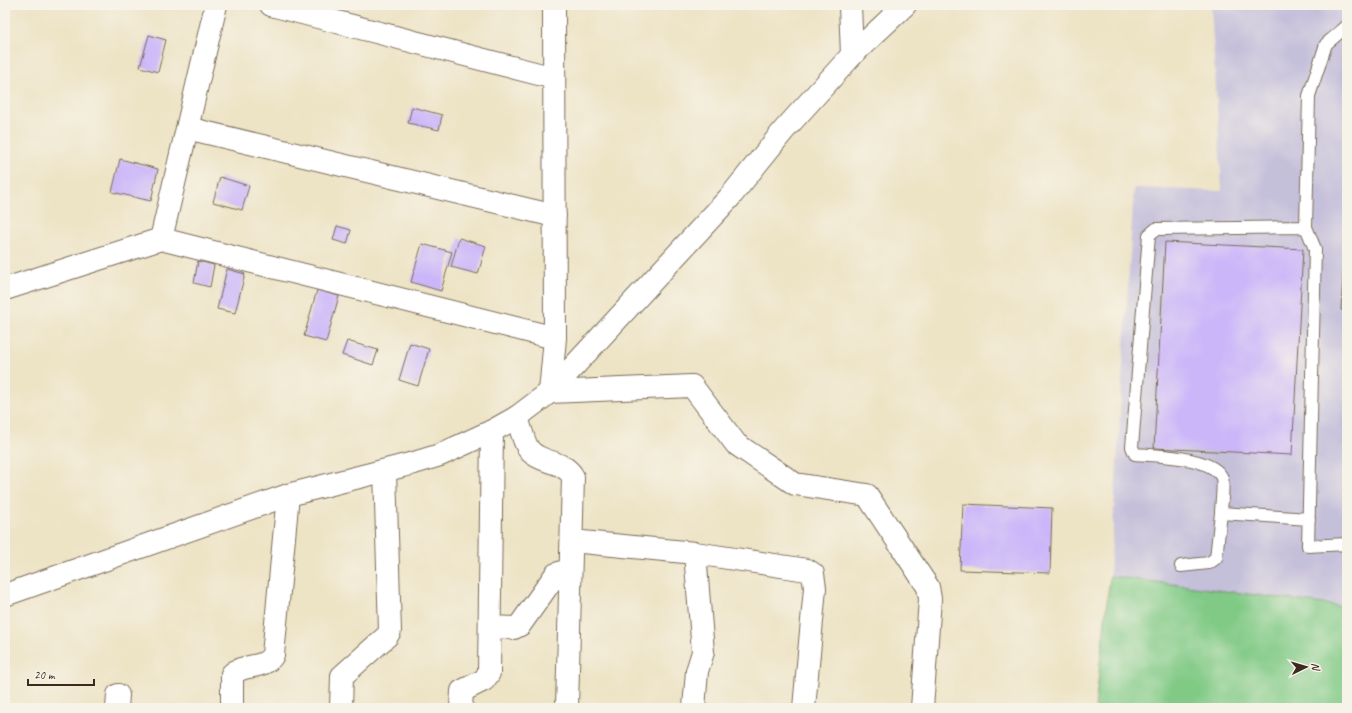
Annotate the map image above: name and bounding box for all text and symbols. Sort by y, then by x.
north arrow [1286,647,1326,687]
scale bar [28,661,94,687]
text: N [1309,662,1323,672]
text: 20 m [34,667,56,683]

